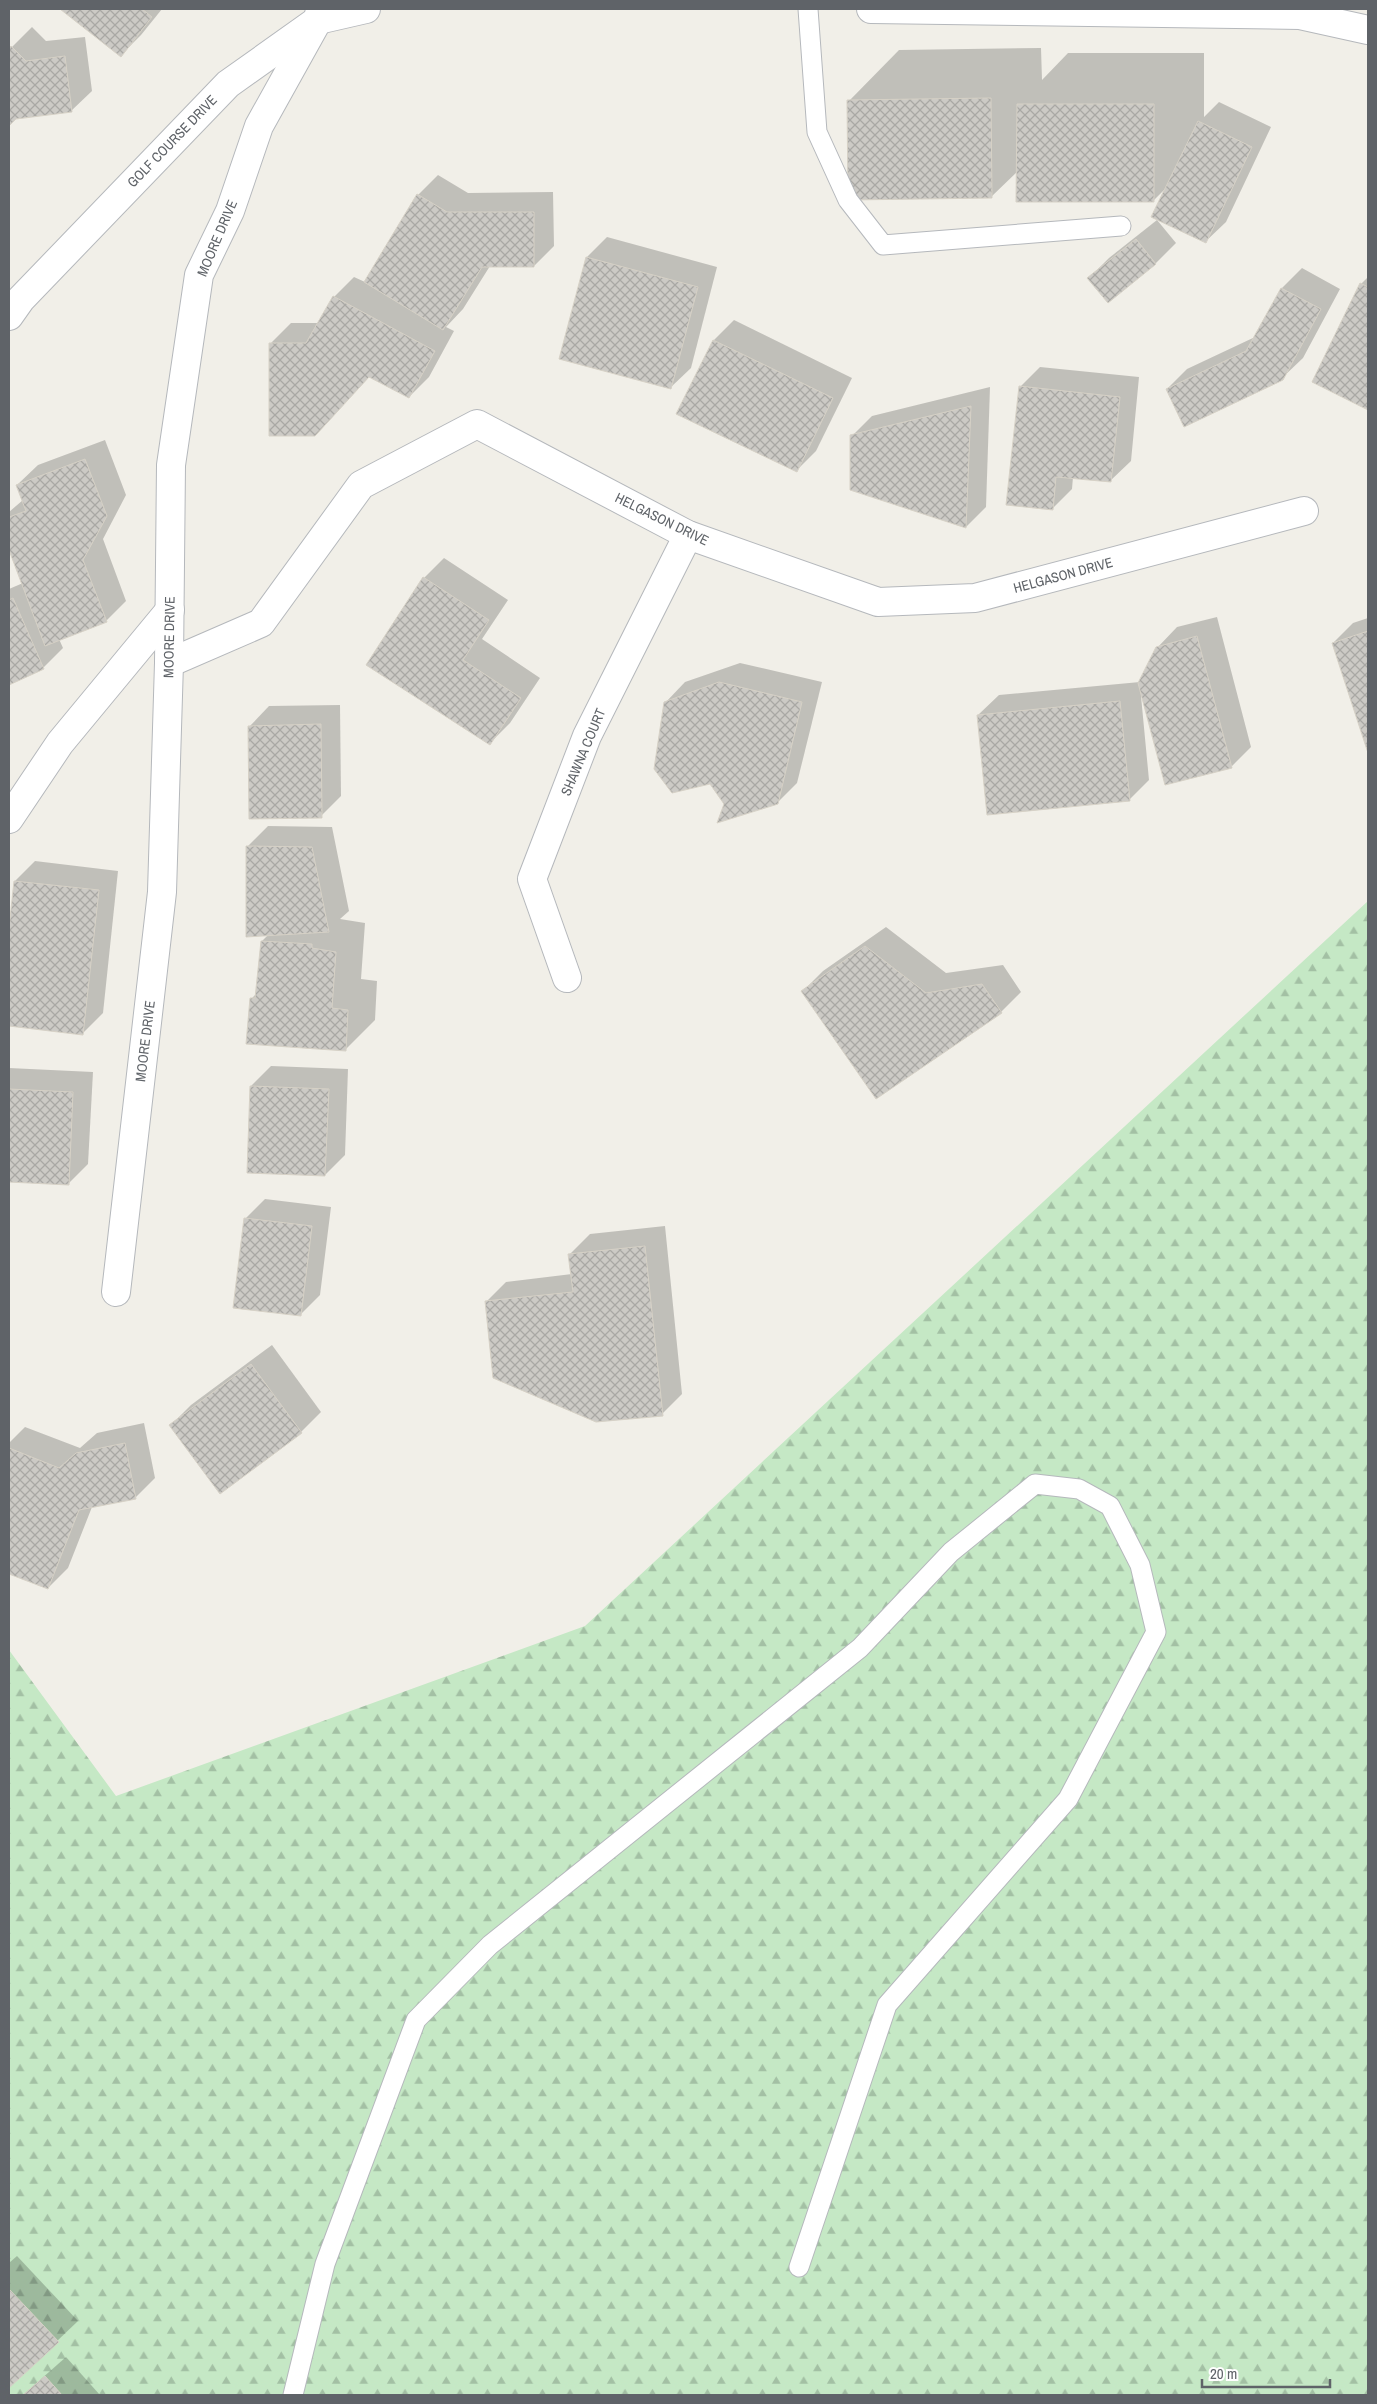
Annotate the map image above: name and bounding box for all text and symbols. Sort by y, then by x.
street label: GOLF COURSE DRIVE [123,91,221,191]
street label: MOORE DRIVE [193,197,241,279]
street label: HELGASON DRIVE [612,489,712,549]
street label: HELGASON DRIVE [1011,553,1115,597]
street label: MOORE DRIVE [159,596,179,678]
street label: SHAWNA COURT [557,706,609,798]
street label: MOORE DRIVE [131,999,159,1083]
scale bar [1202,2356,1330,2388]
text: 20 m [1210,2363,1237,2384]

